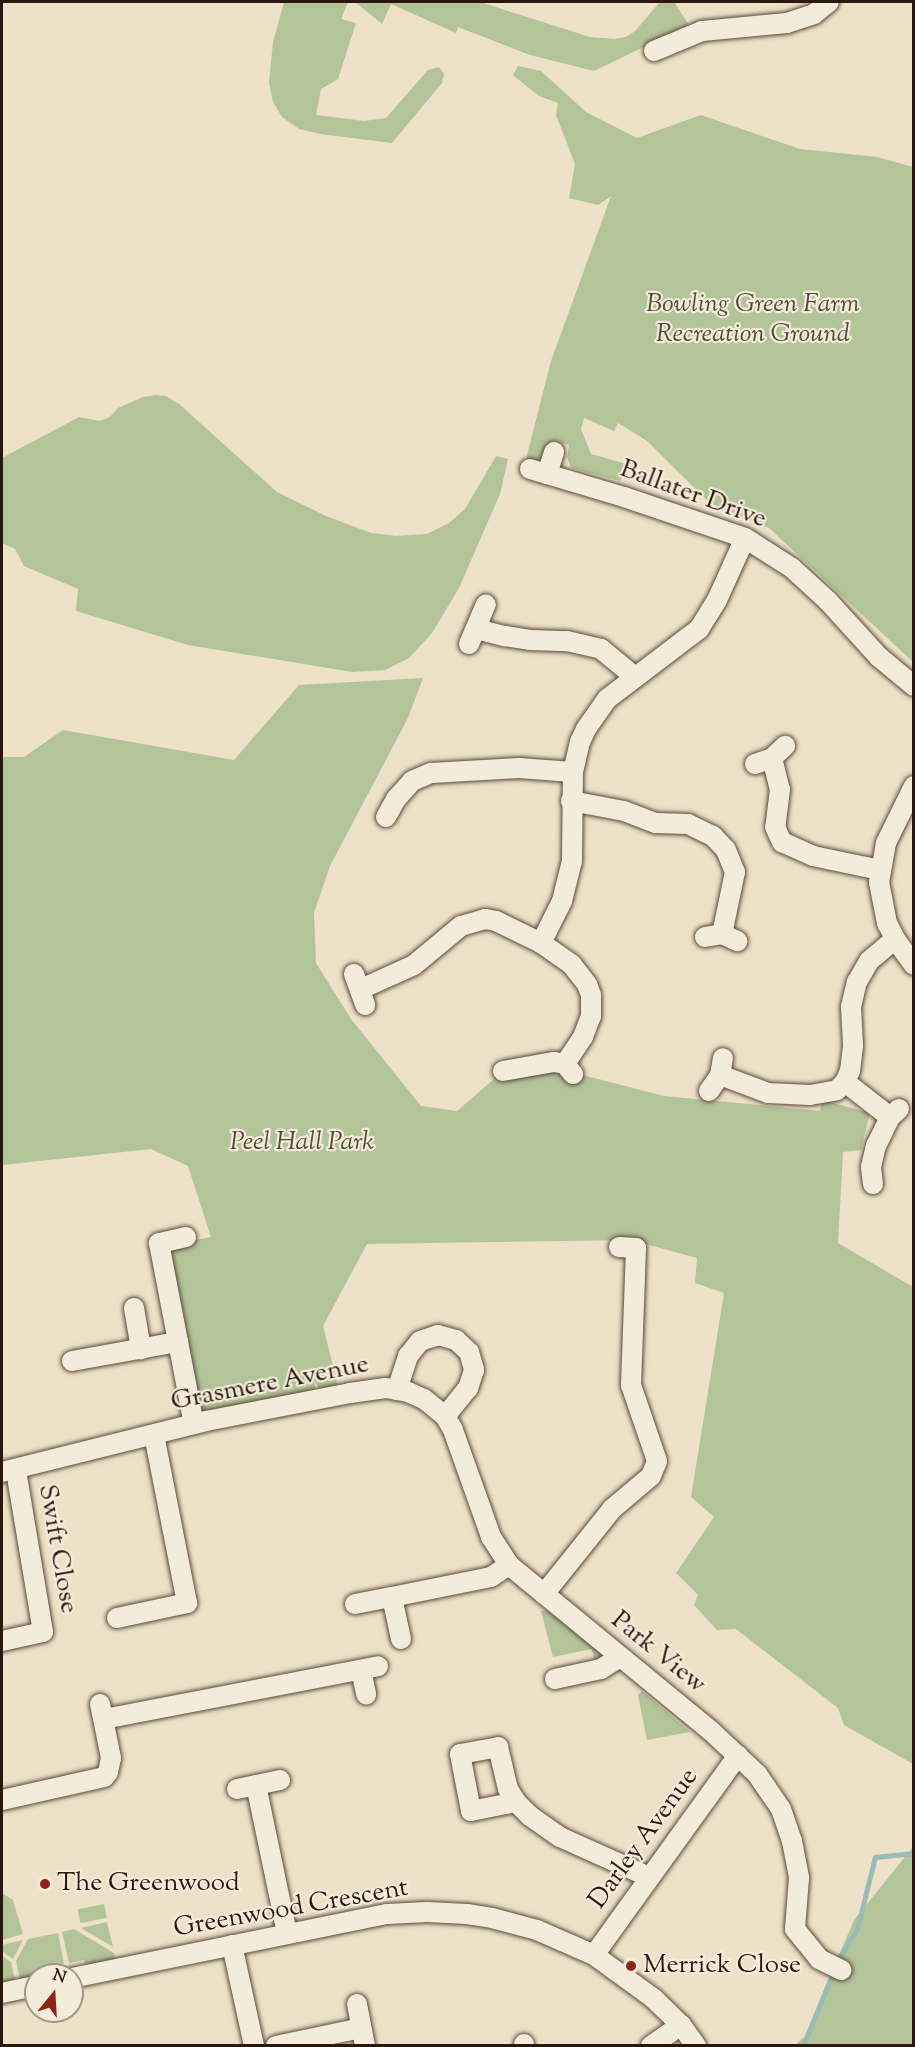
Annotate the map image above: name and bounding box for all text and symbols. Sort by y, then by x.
park label: Bowling Green Farm Recreation Ground [646,289,860,350]
street label: Ballater Drive [616,454,770,536]
park label: Peel Hall Park [230,1127,374,1159]
street label: Grasmere Avenue [168,1350,372,1418]
street label: Swift Close [30,1482,84,1616]
street label: Park View [604,1605,712,1701]
street label: Darley Avenue [583,1763,705,1915]
place label: The Greenwood [57,1868,240,1900]
street label: Greenwood Crescent [171,1873,411,1945]
marker: The Greenwood [38,1877,52,1891]
place label: Merrick Close [643,1950,801,1982]
marker: Merrick Close [624,1959,638,1973]
north arrow [24,1963,84,2023]
text: N [49,1964,69,1990]

